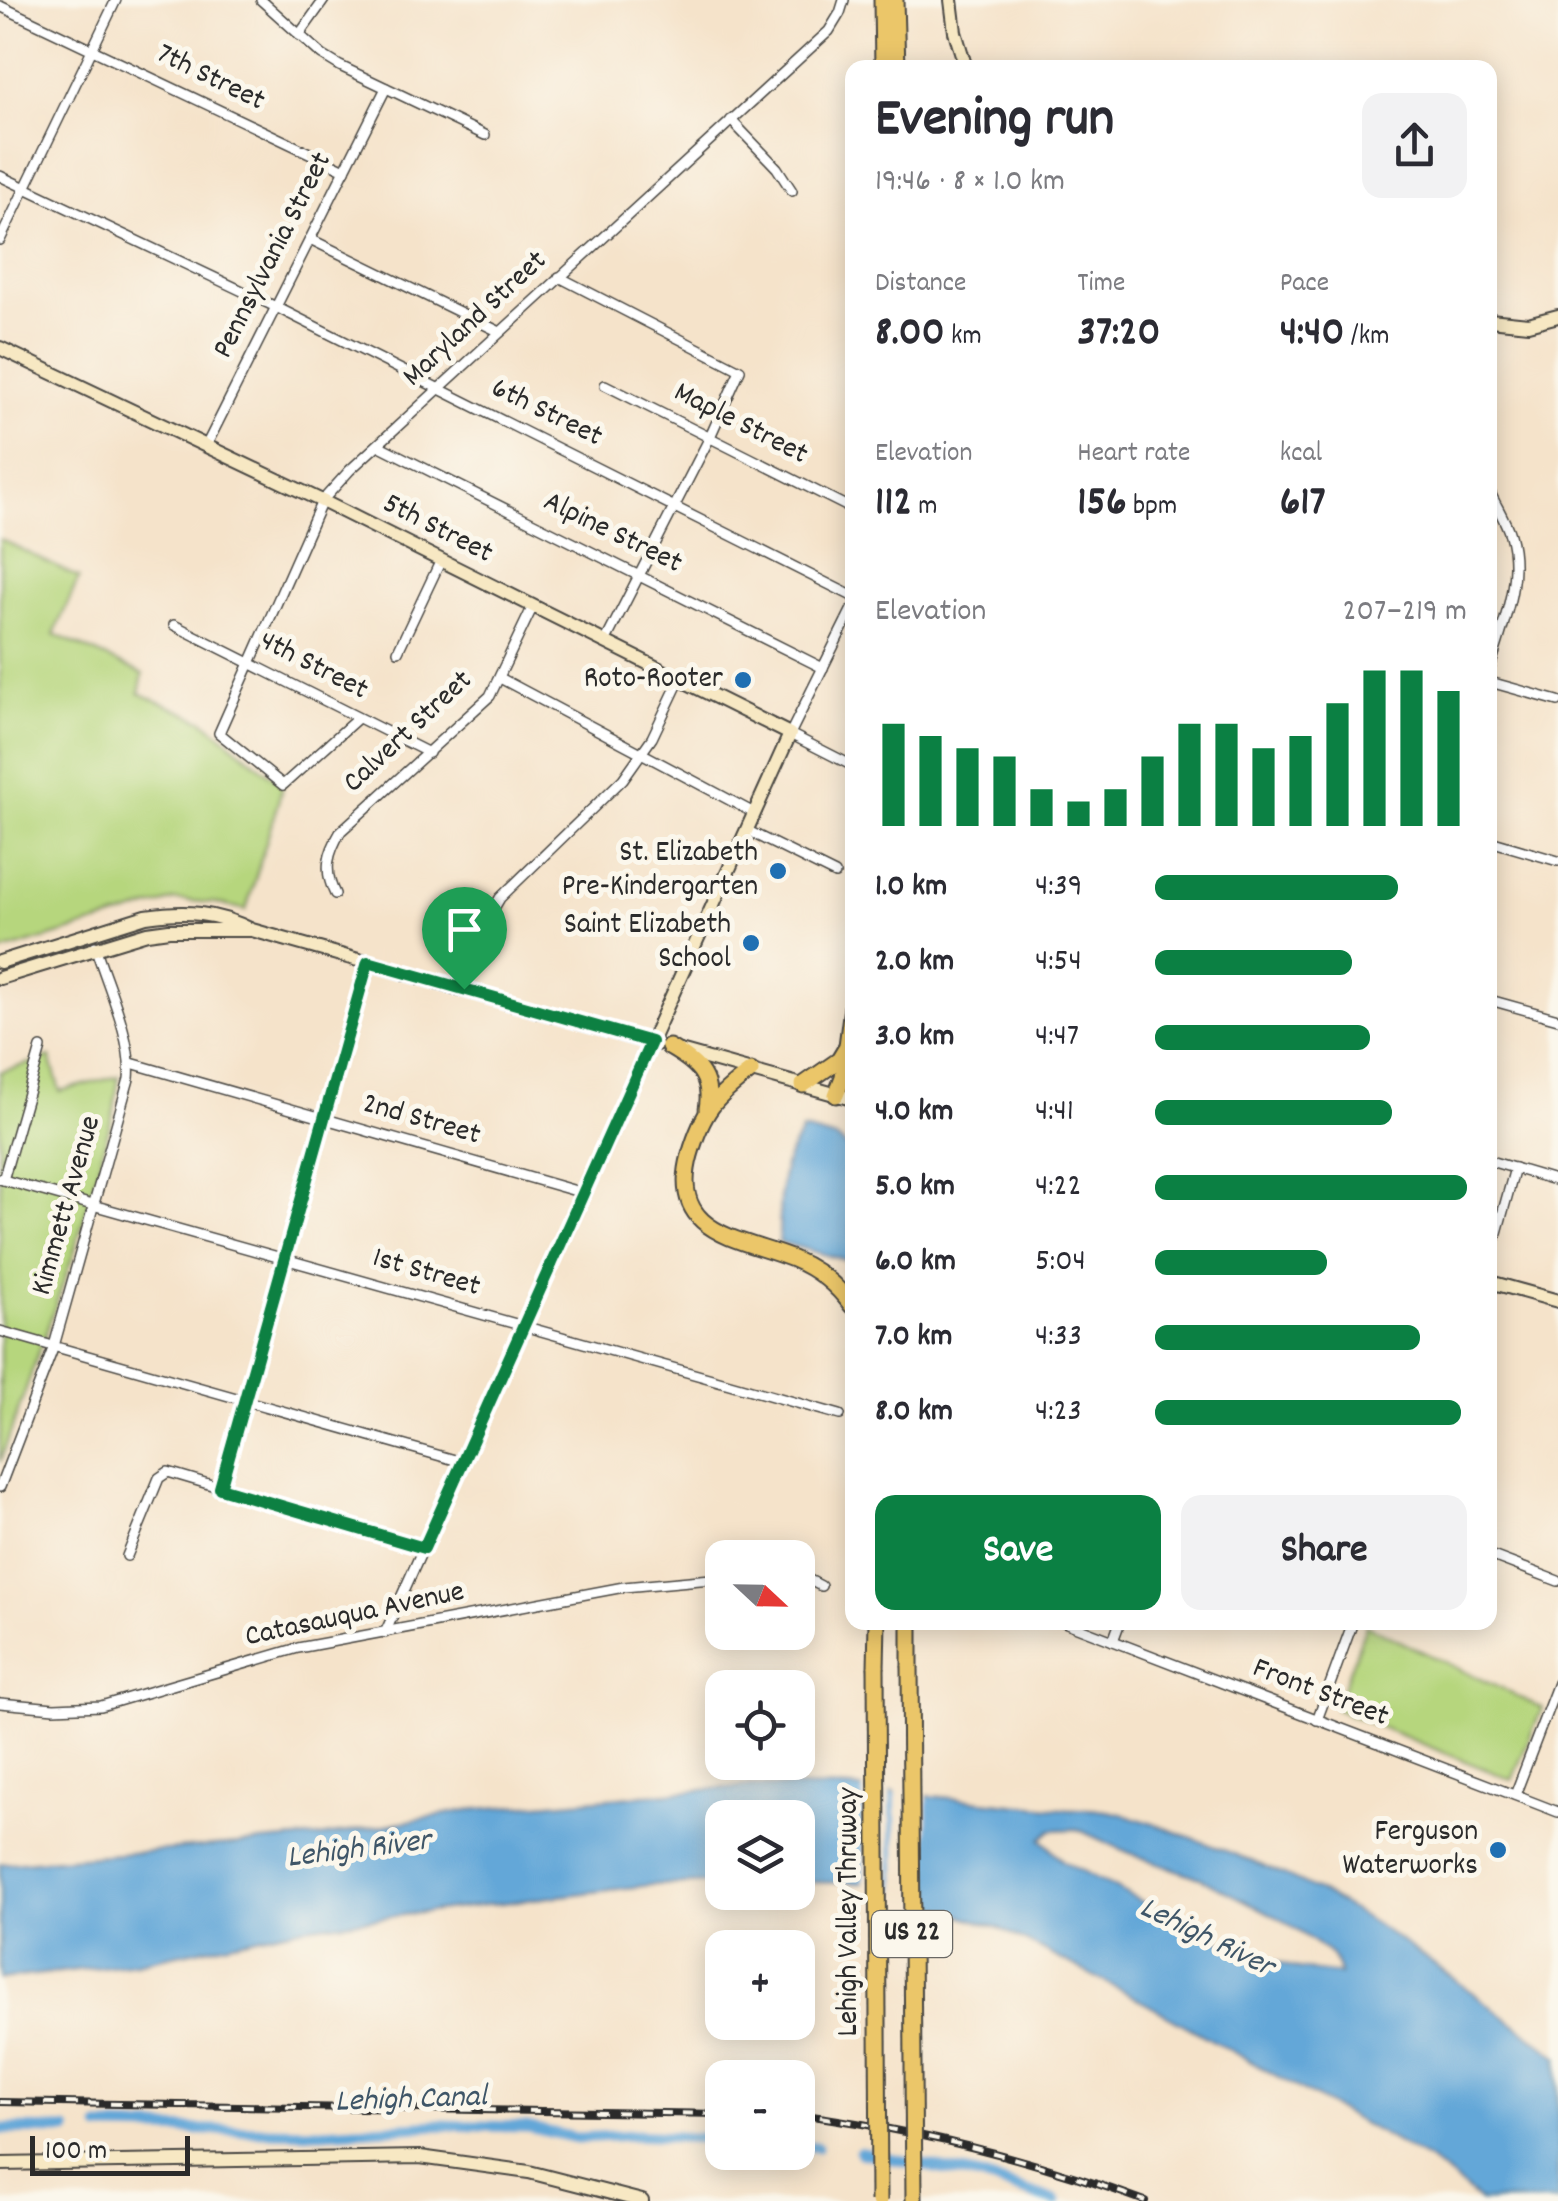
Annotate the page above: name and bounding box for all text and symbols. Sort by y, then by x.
street label: 7th Street [148,34,272,124]
text: Evening run [875,83,1114,162]
button: share [1362,93,1467,198]
street label: Pennsylvania Street [203,145,345,367]
text: 19:46 · 8 × 1.0 km [875,160,1065,206]
street label: Maryland Street [394,242,558,398]
text: Distance [875,265,966,305]
text: Time [1077,265,1125,305]
text: Pace [1280,265,1329,305]
text: 8.00 [875,305,945,365]
text: 37:20 [1077,305,1160,365]
text: 4:40 [1280,305,1344,365]
text: km [945,318,982,358]
text: /km [1344,318,1390,358]
street label: 6th Street [483,369,609,459]
street label: Maple Street [665,373,815,477]
text: Elevation [875,435,972,475]
text: Heart rate [1077,435,1190,475]
text: kcal [1280,435,1322,475]
text: 112 [875,475,912,535]
text: 156 [1077,475,1127,535]
text: 617 [1280,475,1326,535]
street label: Alpine Street [535,482,689,586]
street label: 5th Street [374,484,500,576]
text: m [912,488,937,528]
text: bpm [1127,488,1177,528]
text: Elevation [875,590,986,636]
text: 207–219 m [1342,590,1467,636]
street label: 4th Street [251,621,375,713]
place label: Roto-Rooter [584,659,723,702]
street label: Calvert Street [334,661,484,805]
marker: Roto-Rooter [732,669,754,691]
place label: St. Elizabeth Pre-Kindergarten [562,833,758,910]
marker: St. Elizabeth Pre-Kindergarten [767,860,789,882]
text: 1.0 km [875,865,947,911]
text: 4:39 [1035,865,1082,911]
pin [422,887,507,990]
icon: arrive [437,902,492,957]
place label: Saint Elizabeth School [564,905,731,982]
marker: Saint Elizabeth School [740,932,762,954]
text: 2.0 km [875,940,954,986]
text: 4:54 [1035,940,1082,986]
text: 3.0 km [875,1015,954,1061]
text: 4:47 [1035,1015,1079,1061]
street label: 2nd Street [357,1084,485,1158]
text: 4.0 km [875,1090,953,1136]
text: 4:41 [1035,1090,1074,1136]
street label: Kimmett Avenue [22,1111,114,1301]
text: 5.0 km [875,1165,955,1211]
text: 4:22 [1035,1165,1082,1211]
street label: 1st Street [367,1238,485,1310]
text: 6.0 km [875,1240,956,1286]
text: 5:04 [1035,1240,1086,1286]
text: 7.0 km [875,1315,952,1361]
text: 4:33 [1035,1315,1082,1361]
text: 8.0 km [875,1390,953,1436]
text: 4:23 [1035,1390,1082,1436]
button: Save [875,1495,1161,1610]
button: Share [1181,1495,1467,1610]
north arrow [705,1540,815,1650]
map controls [705,1540,815,2170]
street label: Catasauqua Avenue [241,1572,469,1660]
street label: Front Street [1246,1648,1394,1740]
button: locate [705,1670,815,1780]
street label: Lehigh Valley Thruway [829,1787,872,2036]
button: layers [705,1800,815,1910]
place label: Ferguson Waterworks [1343,1812,1478,1889]
water label: Lehigh River [285,1819,437,1883]
marker: Ferguson Waterworks [1487,1839,1509,1861]
water label: Lehigh River [1131,1887,1284,1993]
road number: US 22 [872,1911,952,1957]
button: + [705,1930,815,2040]
button: − [705,2060,815,2170]
water label: Lehigh Canal [334,2075,490,2127]
scale bar [30,2131,190,2176]
text: 100 m [45,2133,107,2173]

